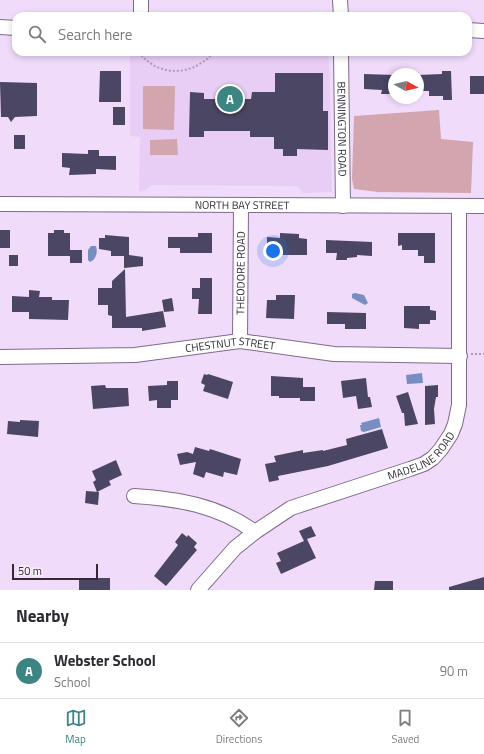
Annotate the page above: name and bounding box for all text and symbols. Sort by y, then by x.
search box [12,12,472,56]
icon: search [26,23,48,45]
text: Search here [58,23,132,46]
north arrow [388,68,424,104]
street label: BENNINGTON ROAD [333,81,351,177]
pin: A [217,84,243,114]
street label: NORTH BAY STREET [195,197,290,213]
street label: THEODORE ROAD [232,231,249,315]
your location [263,241,283,261]
street label: CHESTNUT STREET [184,333,276,356]
street label: MADELINE ROAD [385,428,458,484]
scale bar [12,562,98,581]
text: 50 m [18,563,42,579]
text: Nearby [16,603,69,629]
text: Webster School [54,649,156,672]
text: A [25,661,33,681]
text: 90 m [440,661,468,681]
text: School [54,672,90,692]
tab: Map [65,707,87,747]
tab: Directions [216,707,262,747]
tab: Saved [391,707,419,747]

